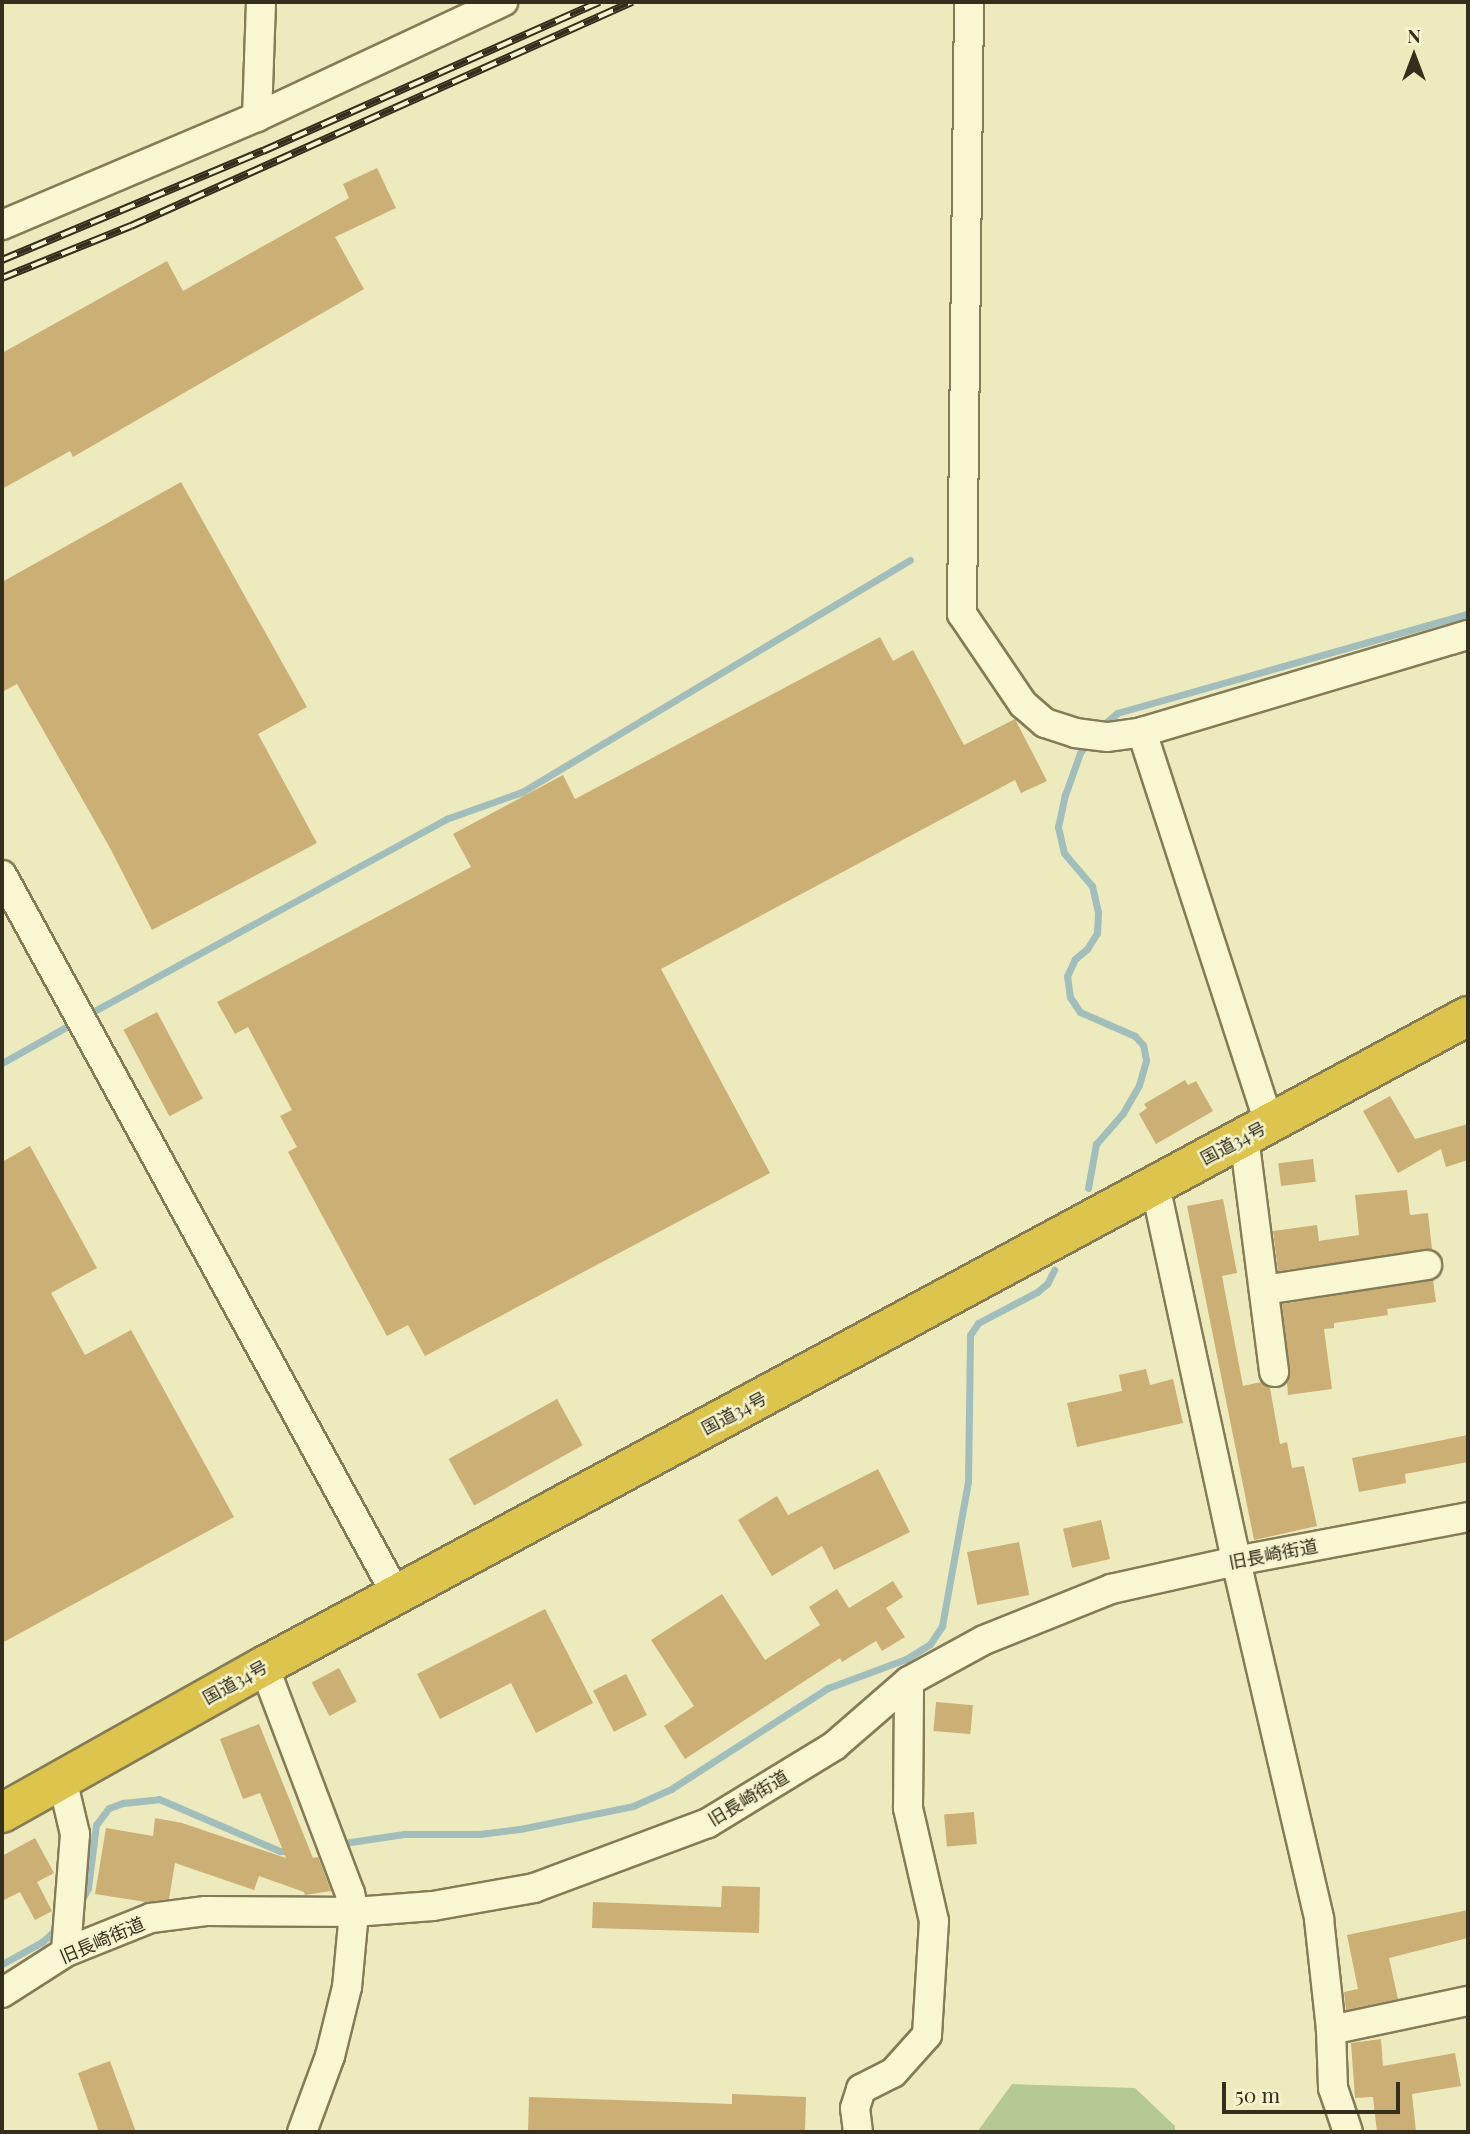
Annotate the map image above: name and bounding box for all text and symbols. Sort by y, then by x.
north arrow [1379,21,1449,91]
text: N [1407,22,1421,48]
street label: 国道34号 [1197,1117,1269,1169]
street label: 国道34号 [698,1387,770,1439]
street label: 旧長崎街道 [1227,1535,1319,1573]
street label: 国道34号 [199,1655,271,1709]
street label: 旧長崎街道 [704,1766,792,1830]
street label: 旧長崎街道 [56,1912,148,1968]
scale bar [1225,2068,1404,2112]
text: 50 m [1235,2080,1280,2108]

